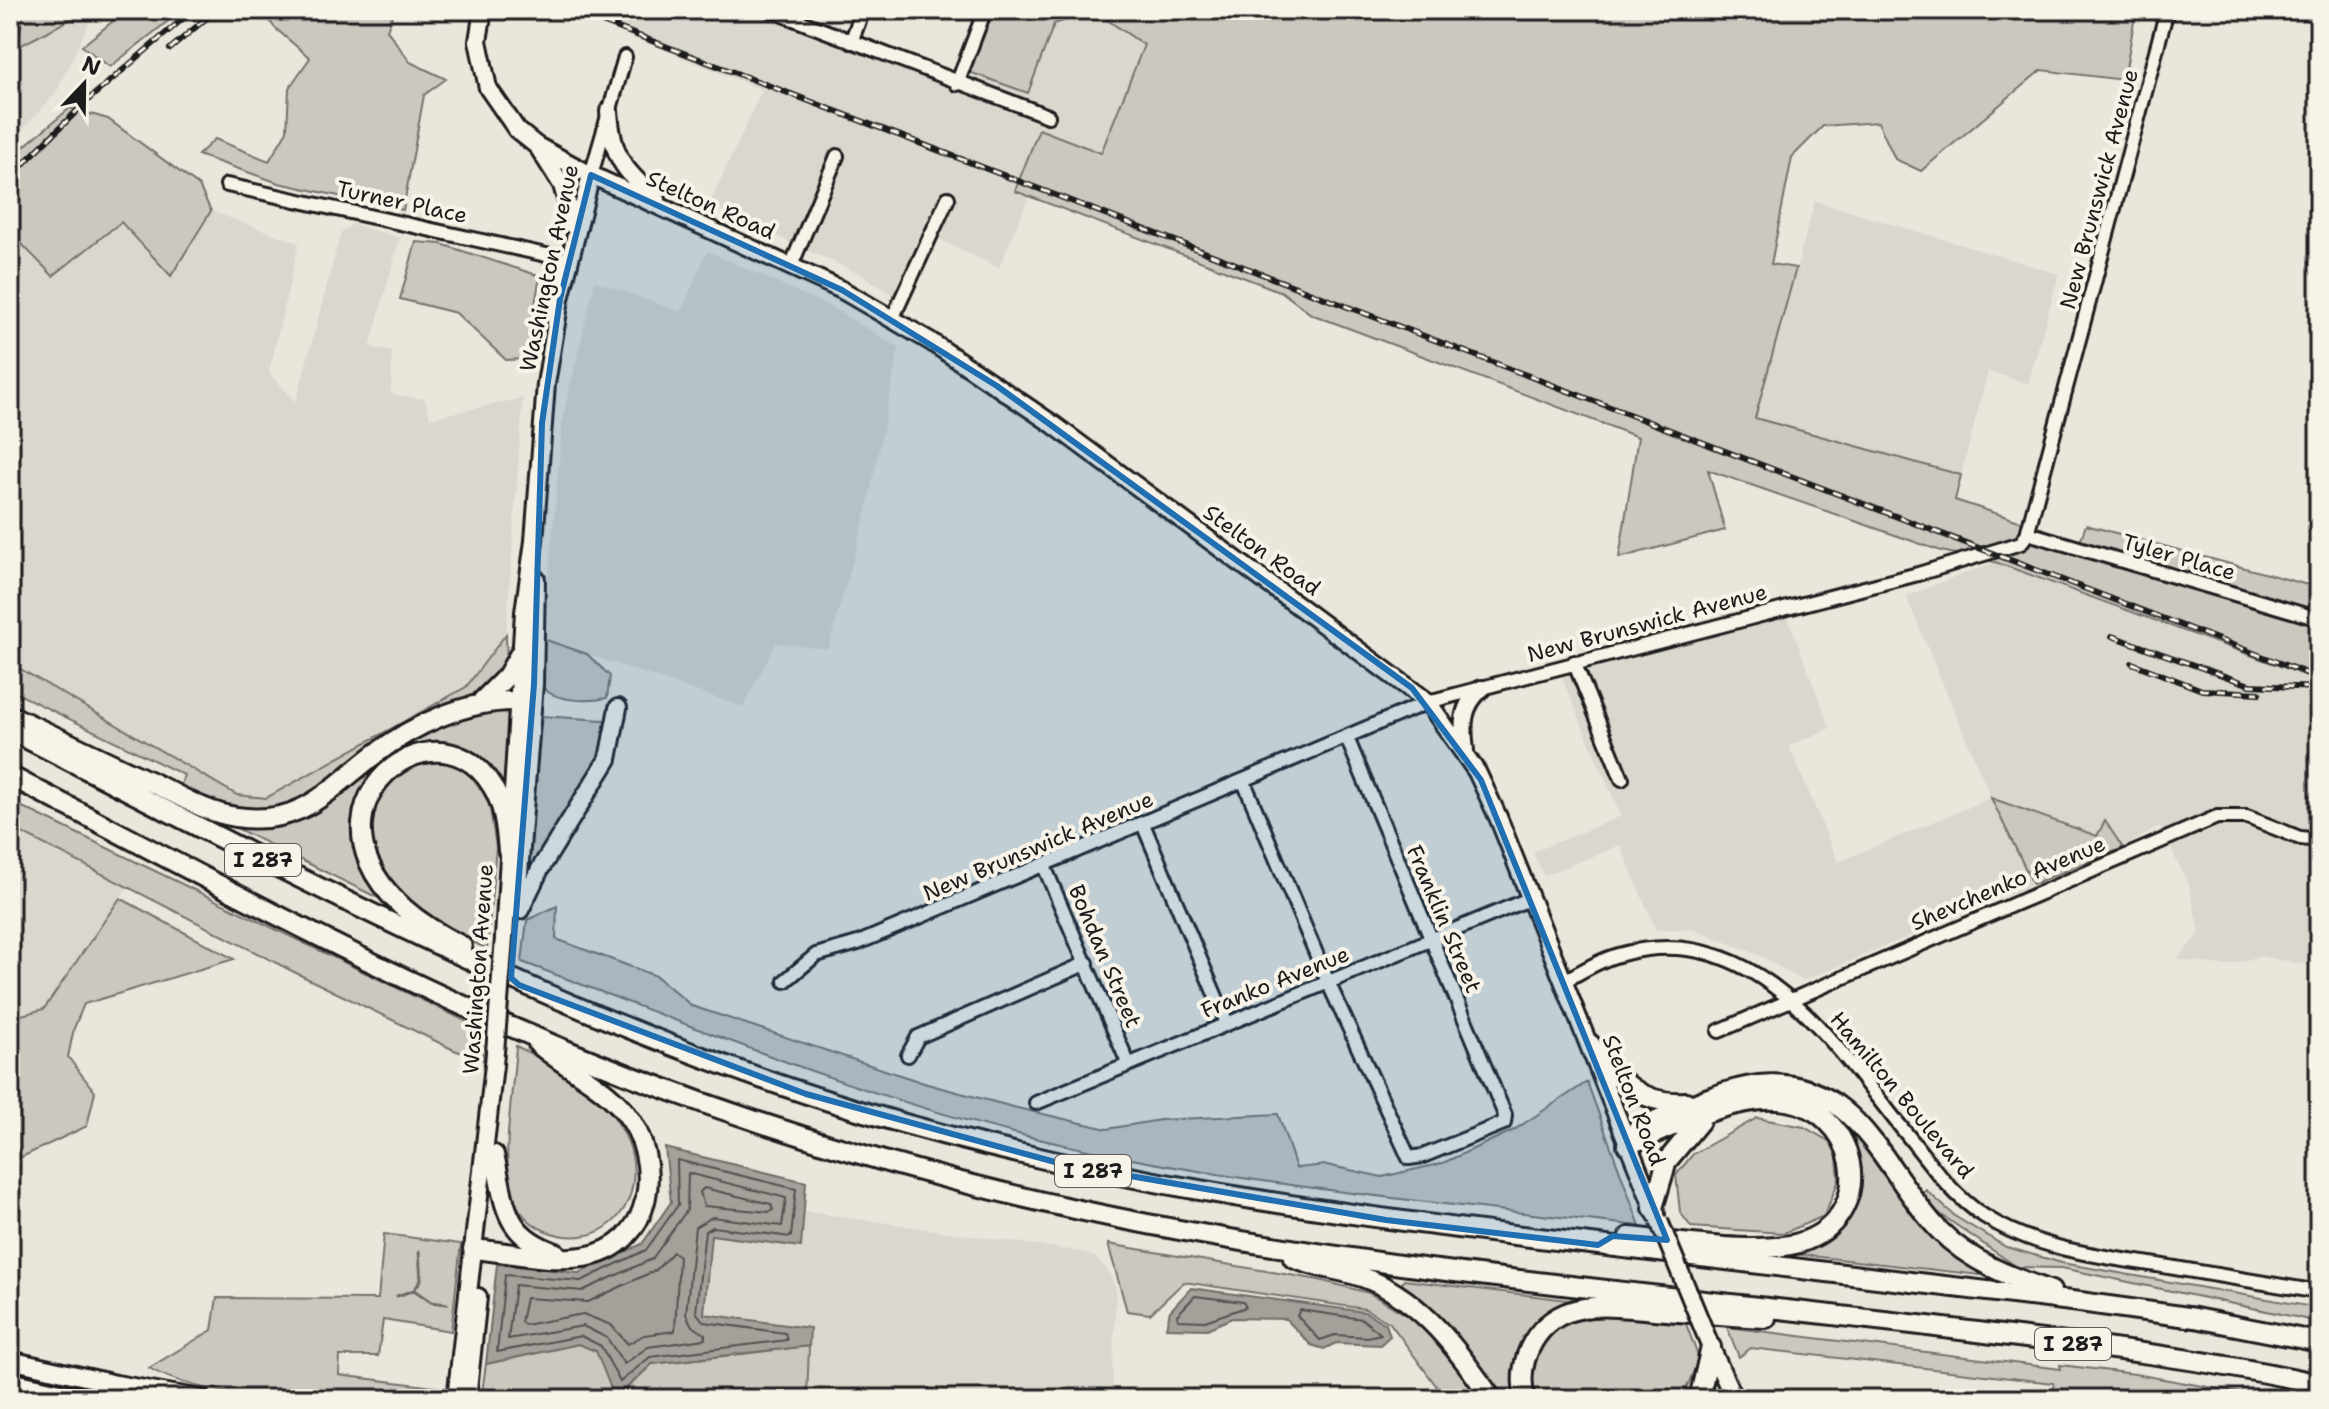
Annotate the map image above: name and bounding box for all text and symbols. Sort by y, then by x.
north arrow [44,44,124,124]
text: N [78,49,105,83]
street label: New Brunswick Avenue [2053,66,2145,312]
street label: Washington Avenue [513,162,585,374]
street label: Stelton Road [642,164,780,246]
street label: Turner Place [334,174,470,230]
street label: Stelton Road [1198,498,1326,602]
street label: Tyler Place [2119,527,2239,587]
street label: New Brunswick Avenue [1524,577,1770,669]
street label: New Brunswick Avenue [918,784,1158,908]
street label: Shevchenko Avenue [1906,829,2110,937]
street label: Franklin Street [1400,841,1488,997]
road number: I 287 [225,844,301,876]
street label: Washington Avenue [456,863,500,1075]
street label: Bohdan Street [1062,880,1148,1032]
street label: Franko Avenue [1197,939,1353,1025]
street label: Hamilton Boulevard [1824,1005,1981,1185]
street label: Stelton Road [1596,1030,1672,1170]
road number: I 287 [1055,1155,1131,1187]
road number: I 287 [2035,1328,2111,1360]

